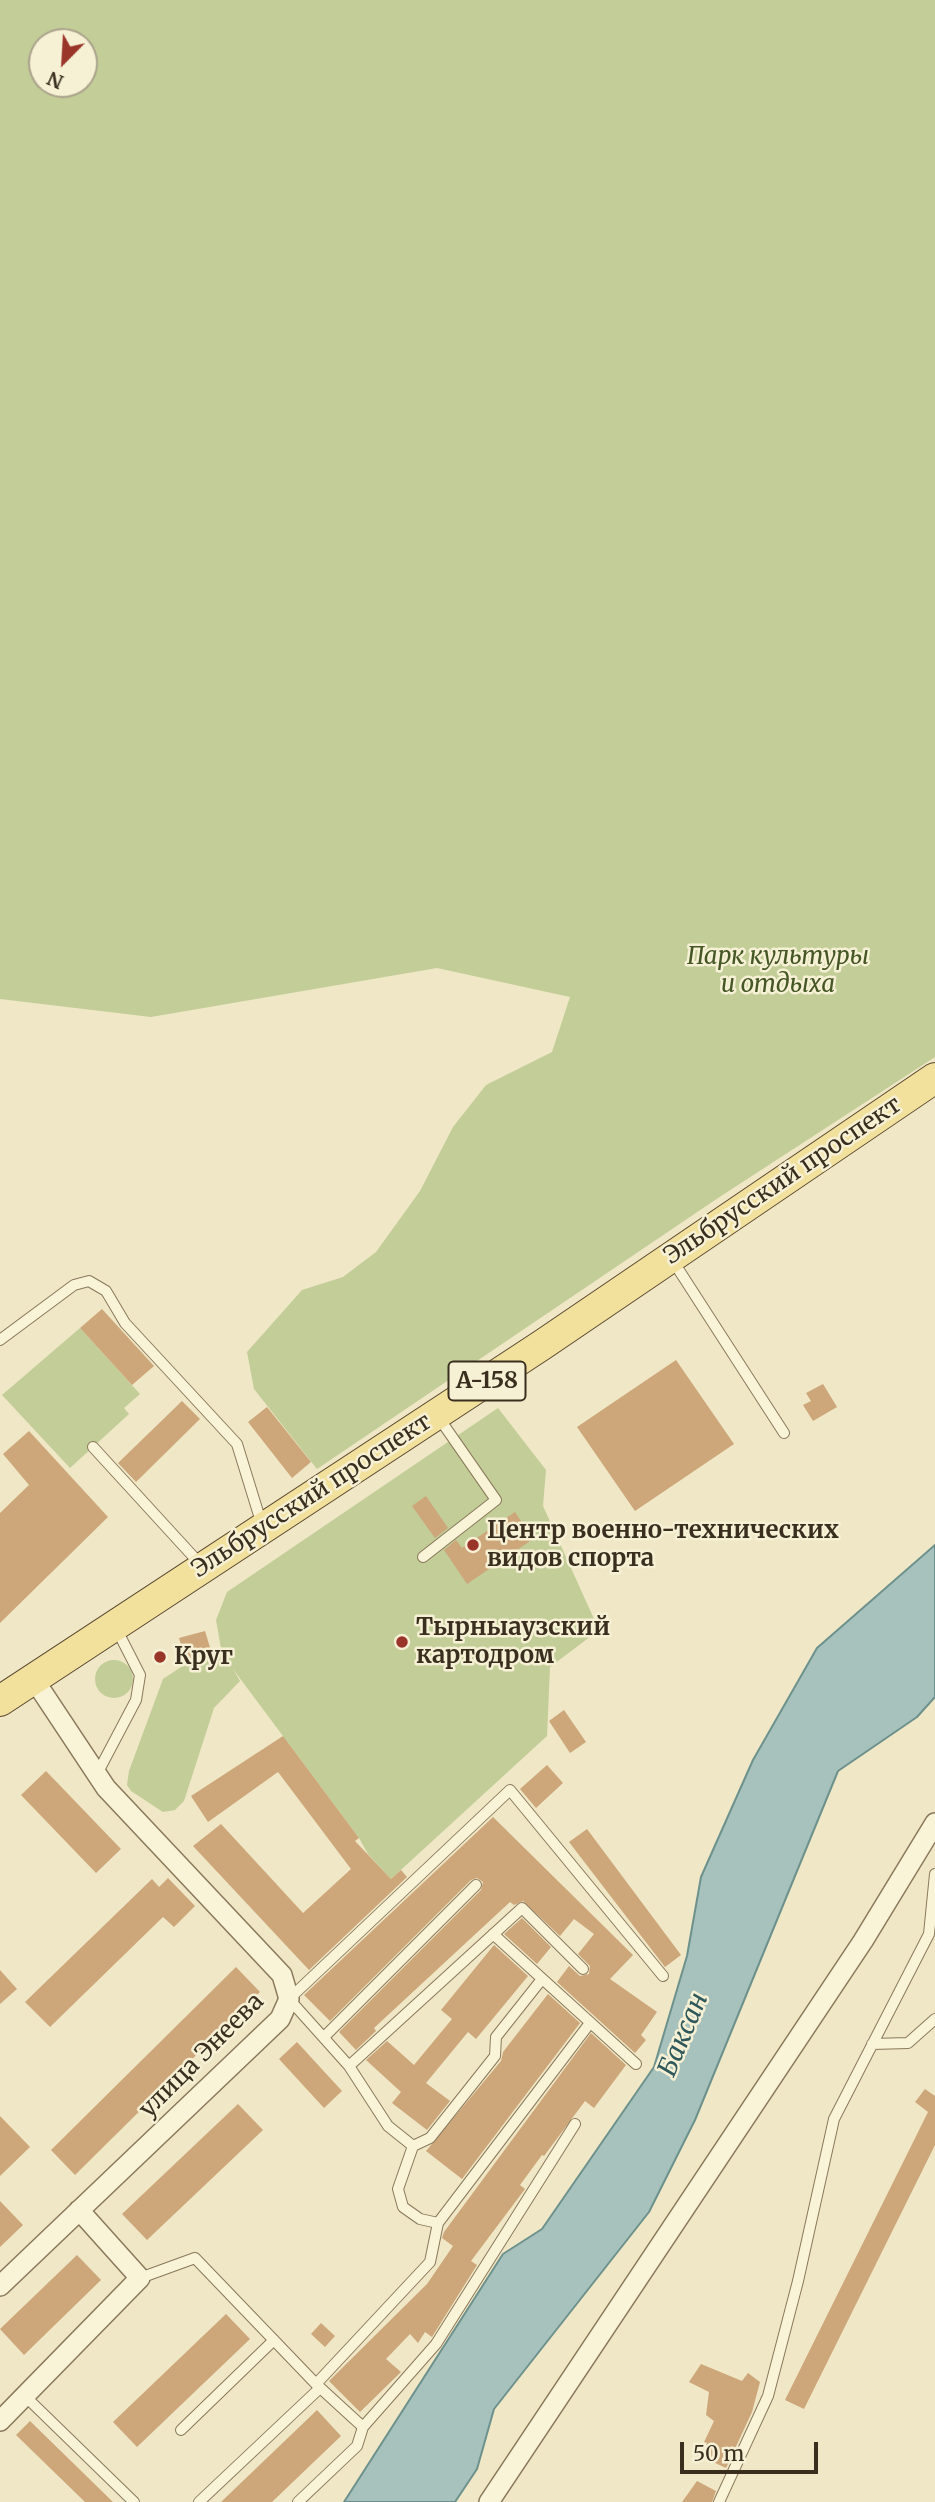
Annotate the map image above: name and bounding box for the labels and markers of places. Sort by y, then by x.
place label: Центр военно-технических видов спорта [487,1517,839,1573]
marker: Центр военно-технических видов спорта [465,1537,481,1553]
place label: Тырныаузский картодром [416,1614,610,1670]
marker: Тырныаузский картодром [394,1634,410,1650]
place label: Круг [174,1643,233,1671]
marker: Круг [152,1649,168,1665]

